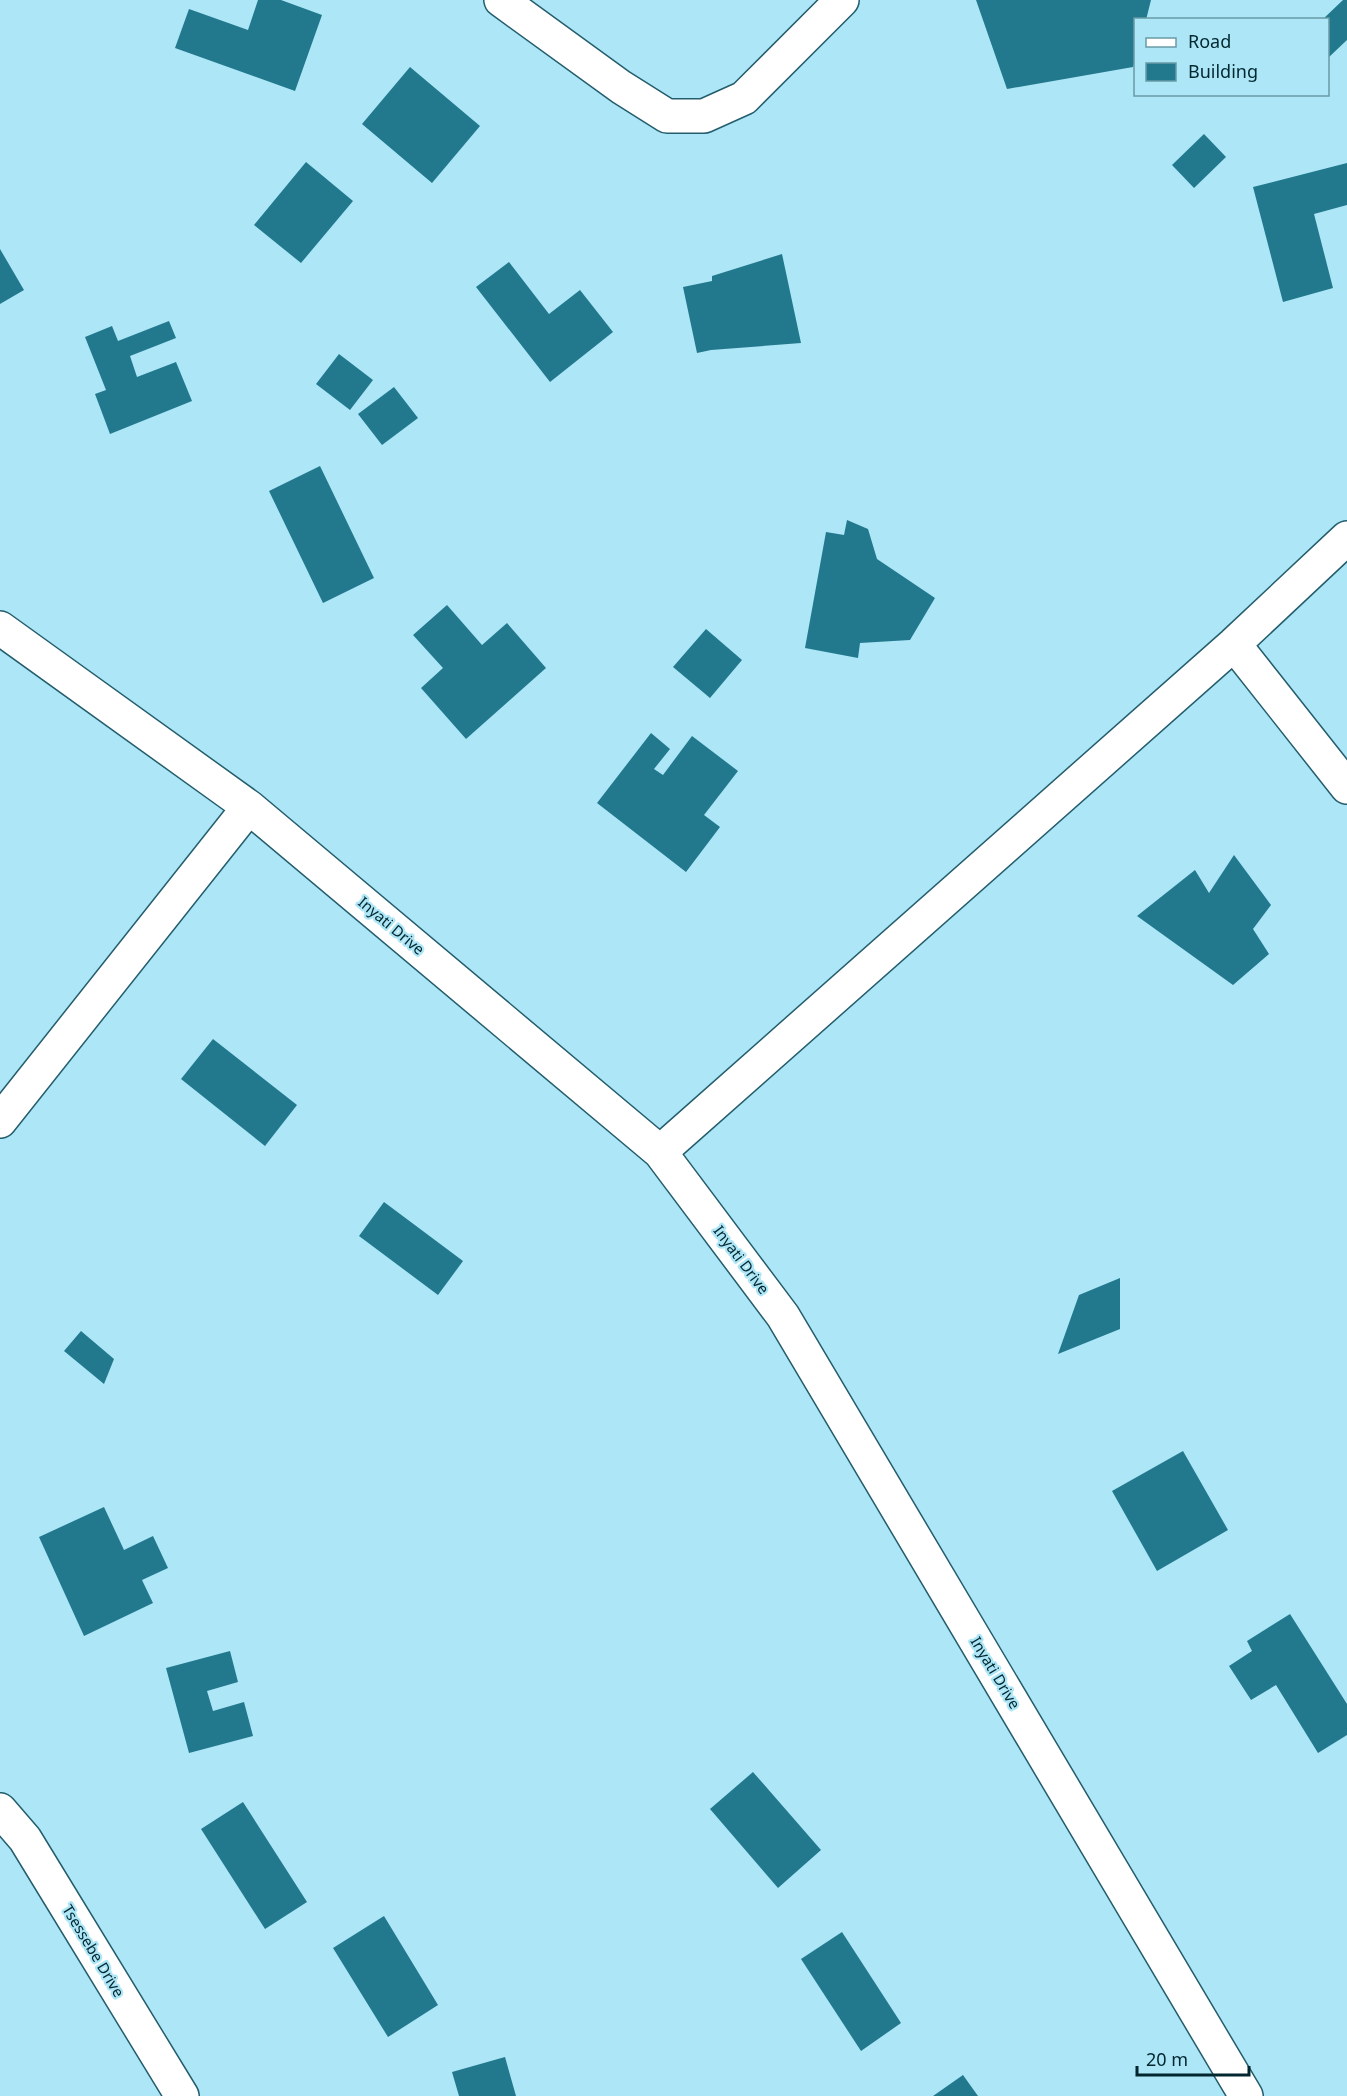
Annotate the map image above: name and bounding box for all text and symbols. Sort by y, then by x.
legend [1134,18,1329,96]
text: Road [1188,29,1231,53]
text: Building [1188,59,1258,83]
street label: Inyati Drive [354,892,429,959]
street label: Inyati Drive [710,1221,774,1298]
street label: Inyati Drive [967,1633,1025,1712]
street label: Tsessebe Drive [58,1901,129,2000]
scale bar [1137,2039,1250,2077]
text: 20 m [1146,2047,1188,2071]

